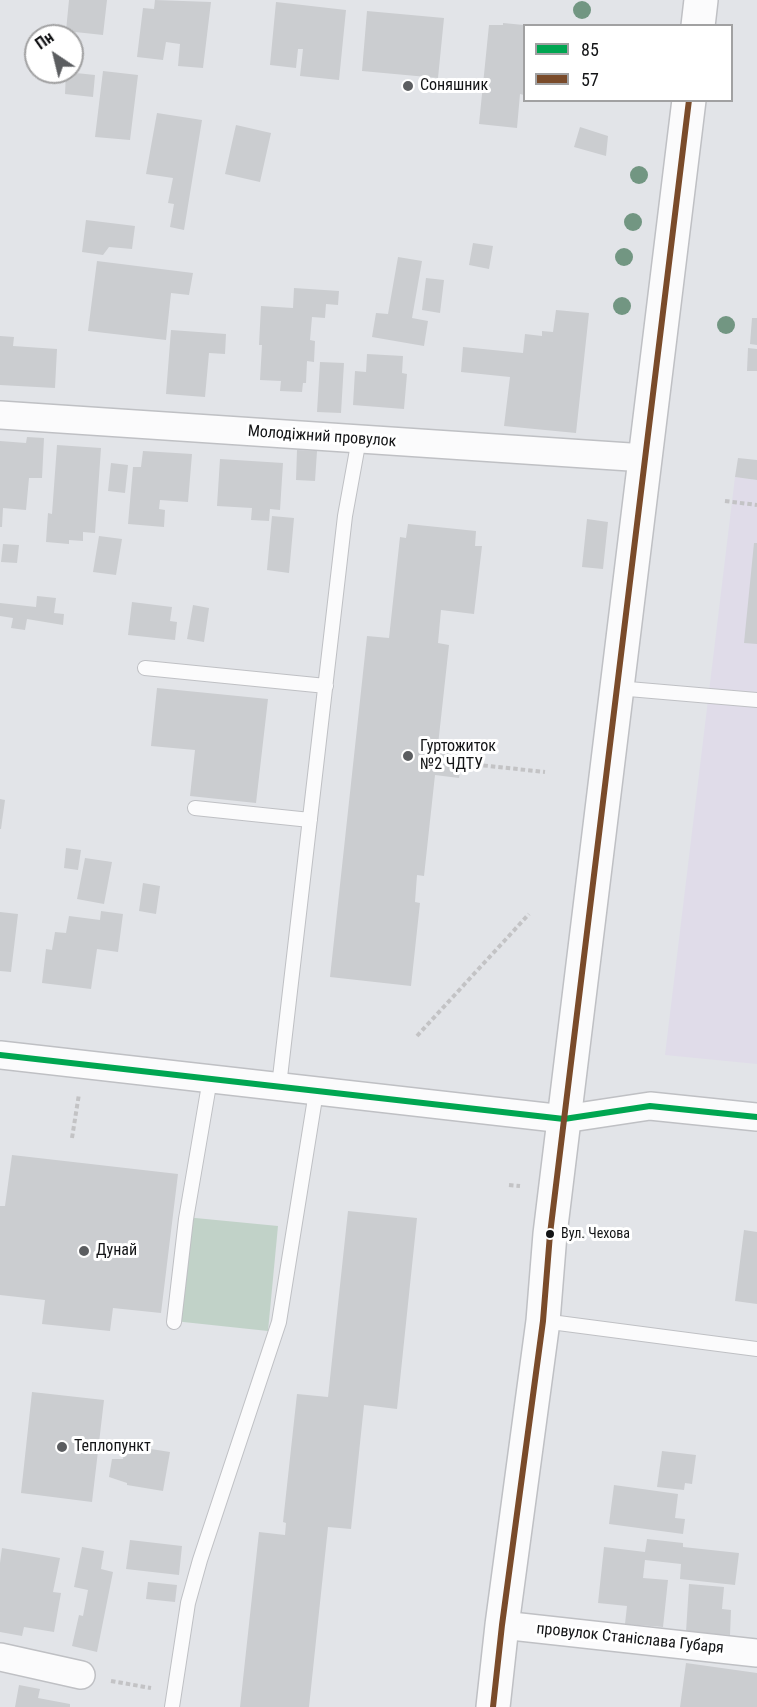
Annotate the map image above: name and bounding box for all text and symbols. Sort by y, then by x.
north arrow [24,24,84,84]
legend [523,24,733,102]
text: Пн [32,28,57,53]
text: 85 [581,39,599,60]
text: 57 [581,69,599,90]
place label: Соняшник [420,76,488,96]
marker: Соняшник [401,79,415,93]
street label: Молодіжний провулок [247,422,397,452]
place label: Гуртожиток №2 ЧДТУ [420,737,496,775]
marker: Гуртожиток №2 ЧДТУ [401,749,415,763]
place label: Вул. Чехова [561,1226,630,1242]
marker: Вул. Чехова [544,1228,556,1240]
place label: Дунай [96,1241,137,1261]
marker: Дунай [77,1244,91,1258]
place label: Теплопункт [74,1437,151,1457]
marker: Теплопункт [55,1440,69,1454]
street label: провулок Станіслава Губаря [535,1620,725,1658]

